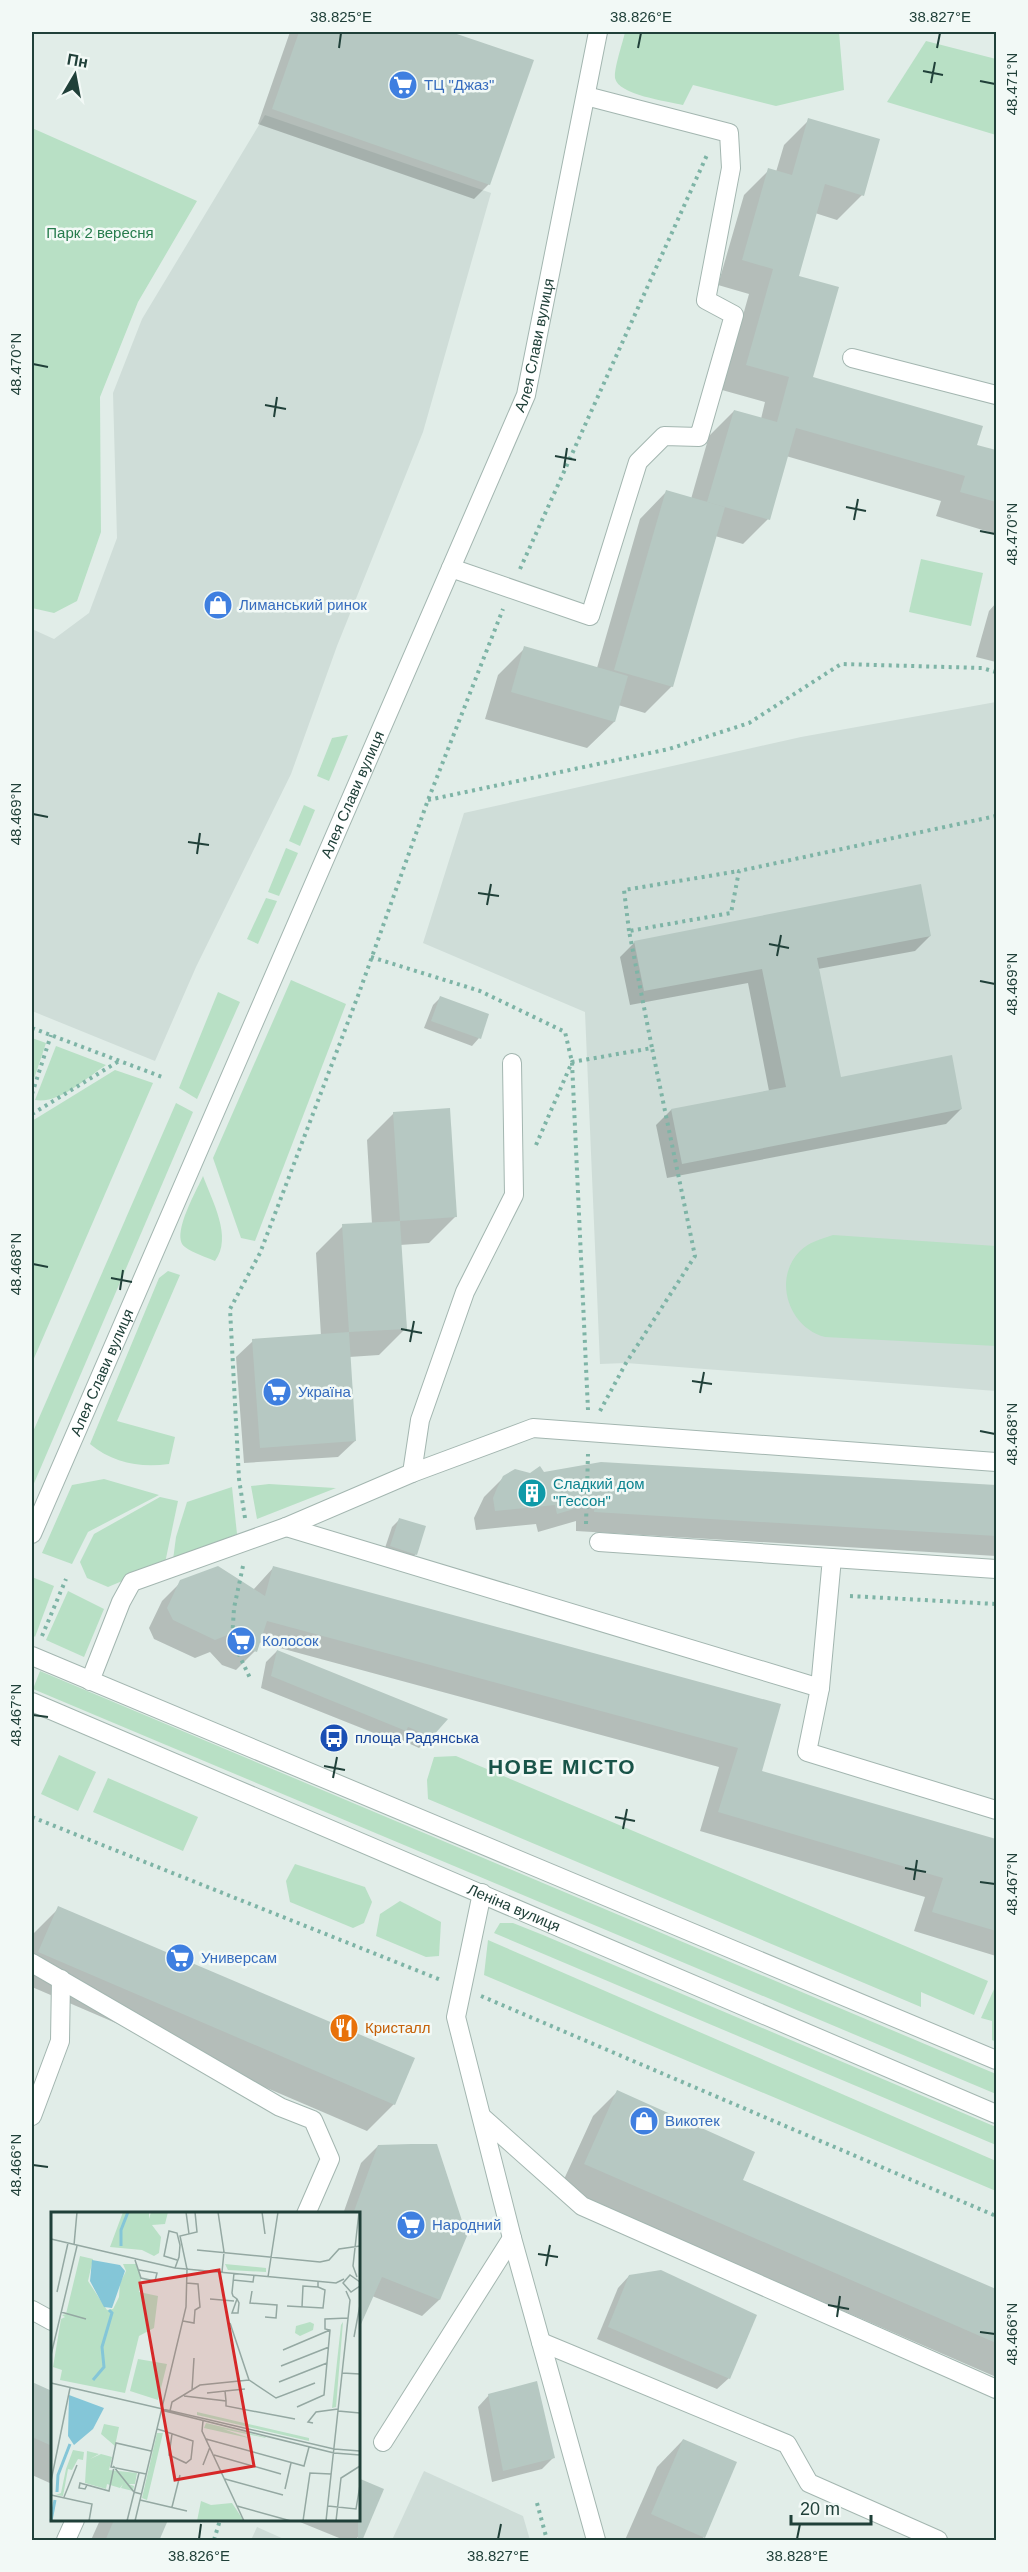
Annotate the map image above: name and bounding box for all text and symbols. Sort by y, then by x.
text: 38.825°E [310,8,372,25]
text: 38.826°E [610,8,672,25]
text: 38.827°E [909,8,971,25]
north arrow [45,45,105,105]
text: Пн [66,51,89,71]
text: 48.471°N [1003,53,1020,115]
supermarket icon: ТЦ "Джаз" [387,69,419,101]
place label: ТЦ "Джаз" [424,76,494,93]
park label: Парк 2 вересня [46,224,154,241]
street label: Алея Слави вулиця [511,277,557,415]
text: 48.470°N [7,333,24,395]
text: 48.470°N [1003,503,1020,565]
shop icon: Лиманський ринок [202,589,234,621]
place label: Лиманський ринок [239,596,367,613]
street label: Алея Слави вулиця [317,728,387,860]
text: 48.469°N [7,783,24,845]
text: 48.469°N [1003,953,1020,1015]
text: 48.468°N [7,1233,24,1295]
street label: Алея Слави вулиця [67,1306,137,1438]
supermarket icon: Україна [261,1376,293,1408]
place label: Україна [298,1383,352,1400]
text: 48.468°N [1003,1403,1020,1465]
place label: Сладкий дом "Гессон" [553,1475,645,1509]
building icon: Сладкий дом "Гессон" [516,1477,548,1509]
supermarket icon: Колосок [225,1625,257,1657]
place label: Колосок [262,1632,319,1649]
text: 48.467°N [7,1684,24,1746]
bus stop icon: площа Радянська [318,1722,350,1754]
place label: площа Радянська [355,1729,479,1746]
district label: НОВЕ МІСТО [488,1755,636,1778]
text: 48.467°N [1003,1853,1020,1915]
street label: Леніна вулиця [465,1880,563,1935]
supermarket icon: Универсам [164,1942,196,1974]
place label: Универсам [201,1949,277,1966]
restaurant icon: Кристалл [328,2012,360,2044]
place label: Кристалл [365,2019,431,2036]
shop icon: Викотек [628,2105,660,2137]
place label: Викотек [665,2112,720,2129]
text: 48.466°N [7,2134,24,2196]
supermarket icon: Народний [395,2209,427,2241]
inset map [51,2212,360,2521]
place label: Народний [432,2216,501,2233]
text: 48.466°N [1003,2303,1020,2365]
scale bar [791,2488,870,2526]
text: 20 m [800,2499,840,2519]
text: 38.826°E [168,2547,230,2564]
text: 38.827°E [467,2547,529,2564]
text: 38.828°E [766,2547,828,2564]

